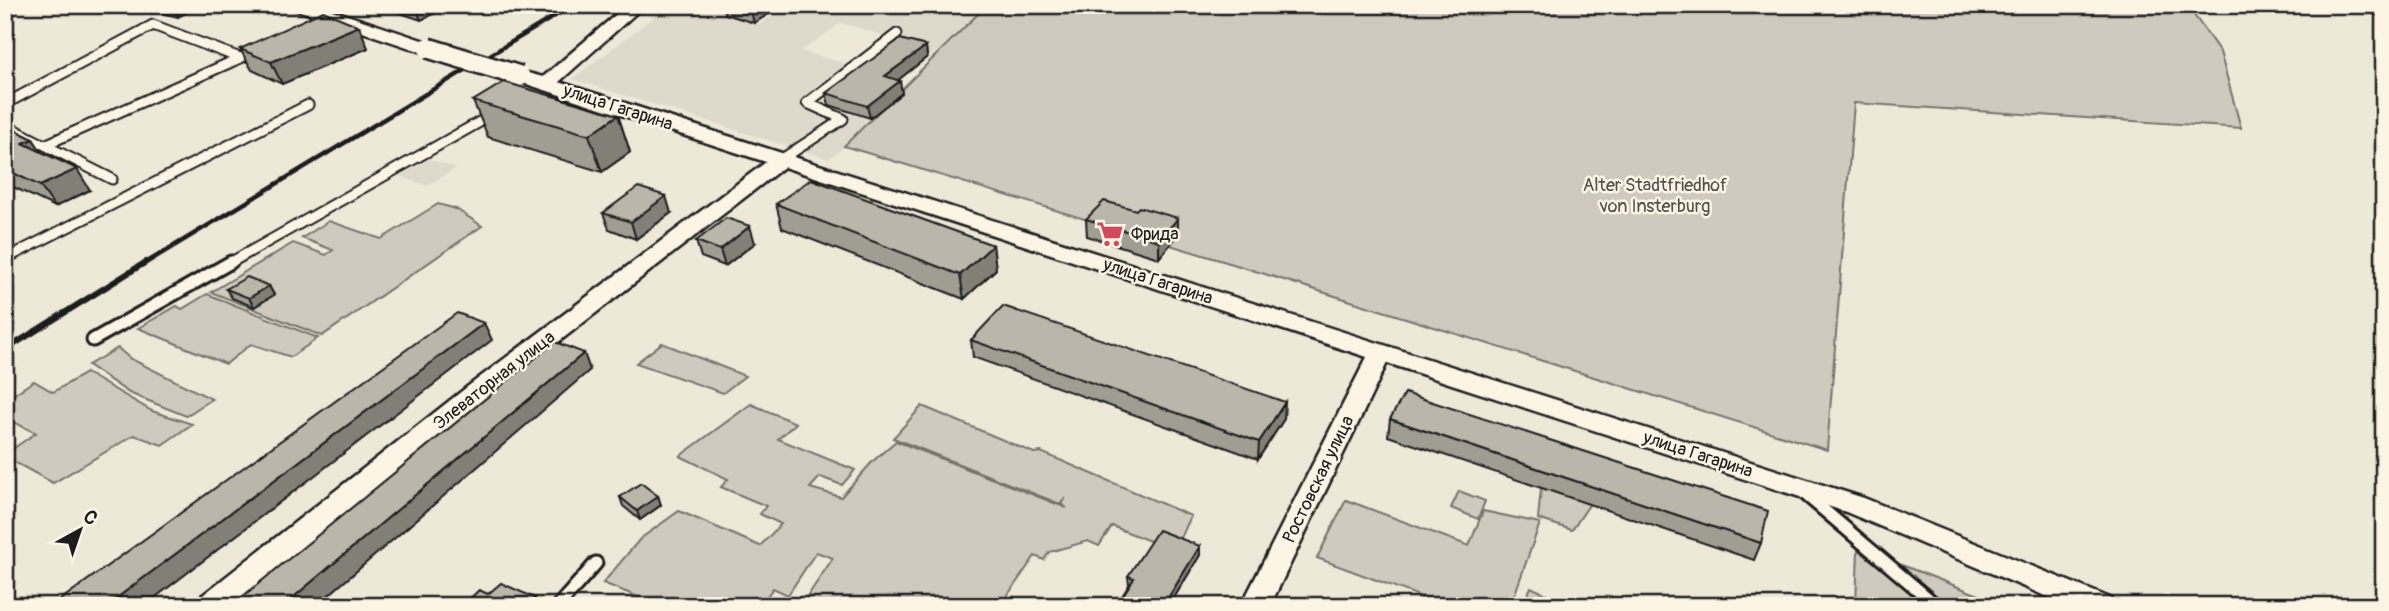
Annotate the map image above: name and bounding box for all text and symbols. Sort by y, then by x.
street label: улица Гагарина [559,79,676,136]
park label: Alter Stadtfriedhof von Insterburg [1583,174,1728,218]
supermarket icon: Фрида [1095,219,1125,249]
place label: Фрида [1131,223,1179,246]
street label: улица Гагарина [1099,253,1216,310]
street label: Элеваторная улица [429,326,560,435]
street label: Ростовская улица [1278,412,1359,547]
street label: улица Гагарина [1639,426,1756,483]
north arrow [46,496,116,566]
text: С [78,505,103,531]

